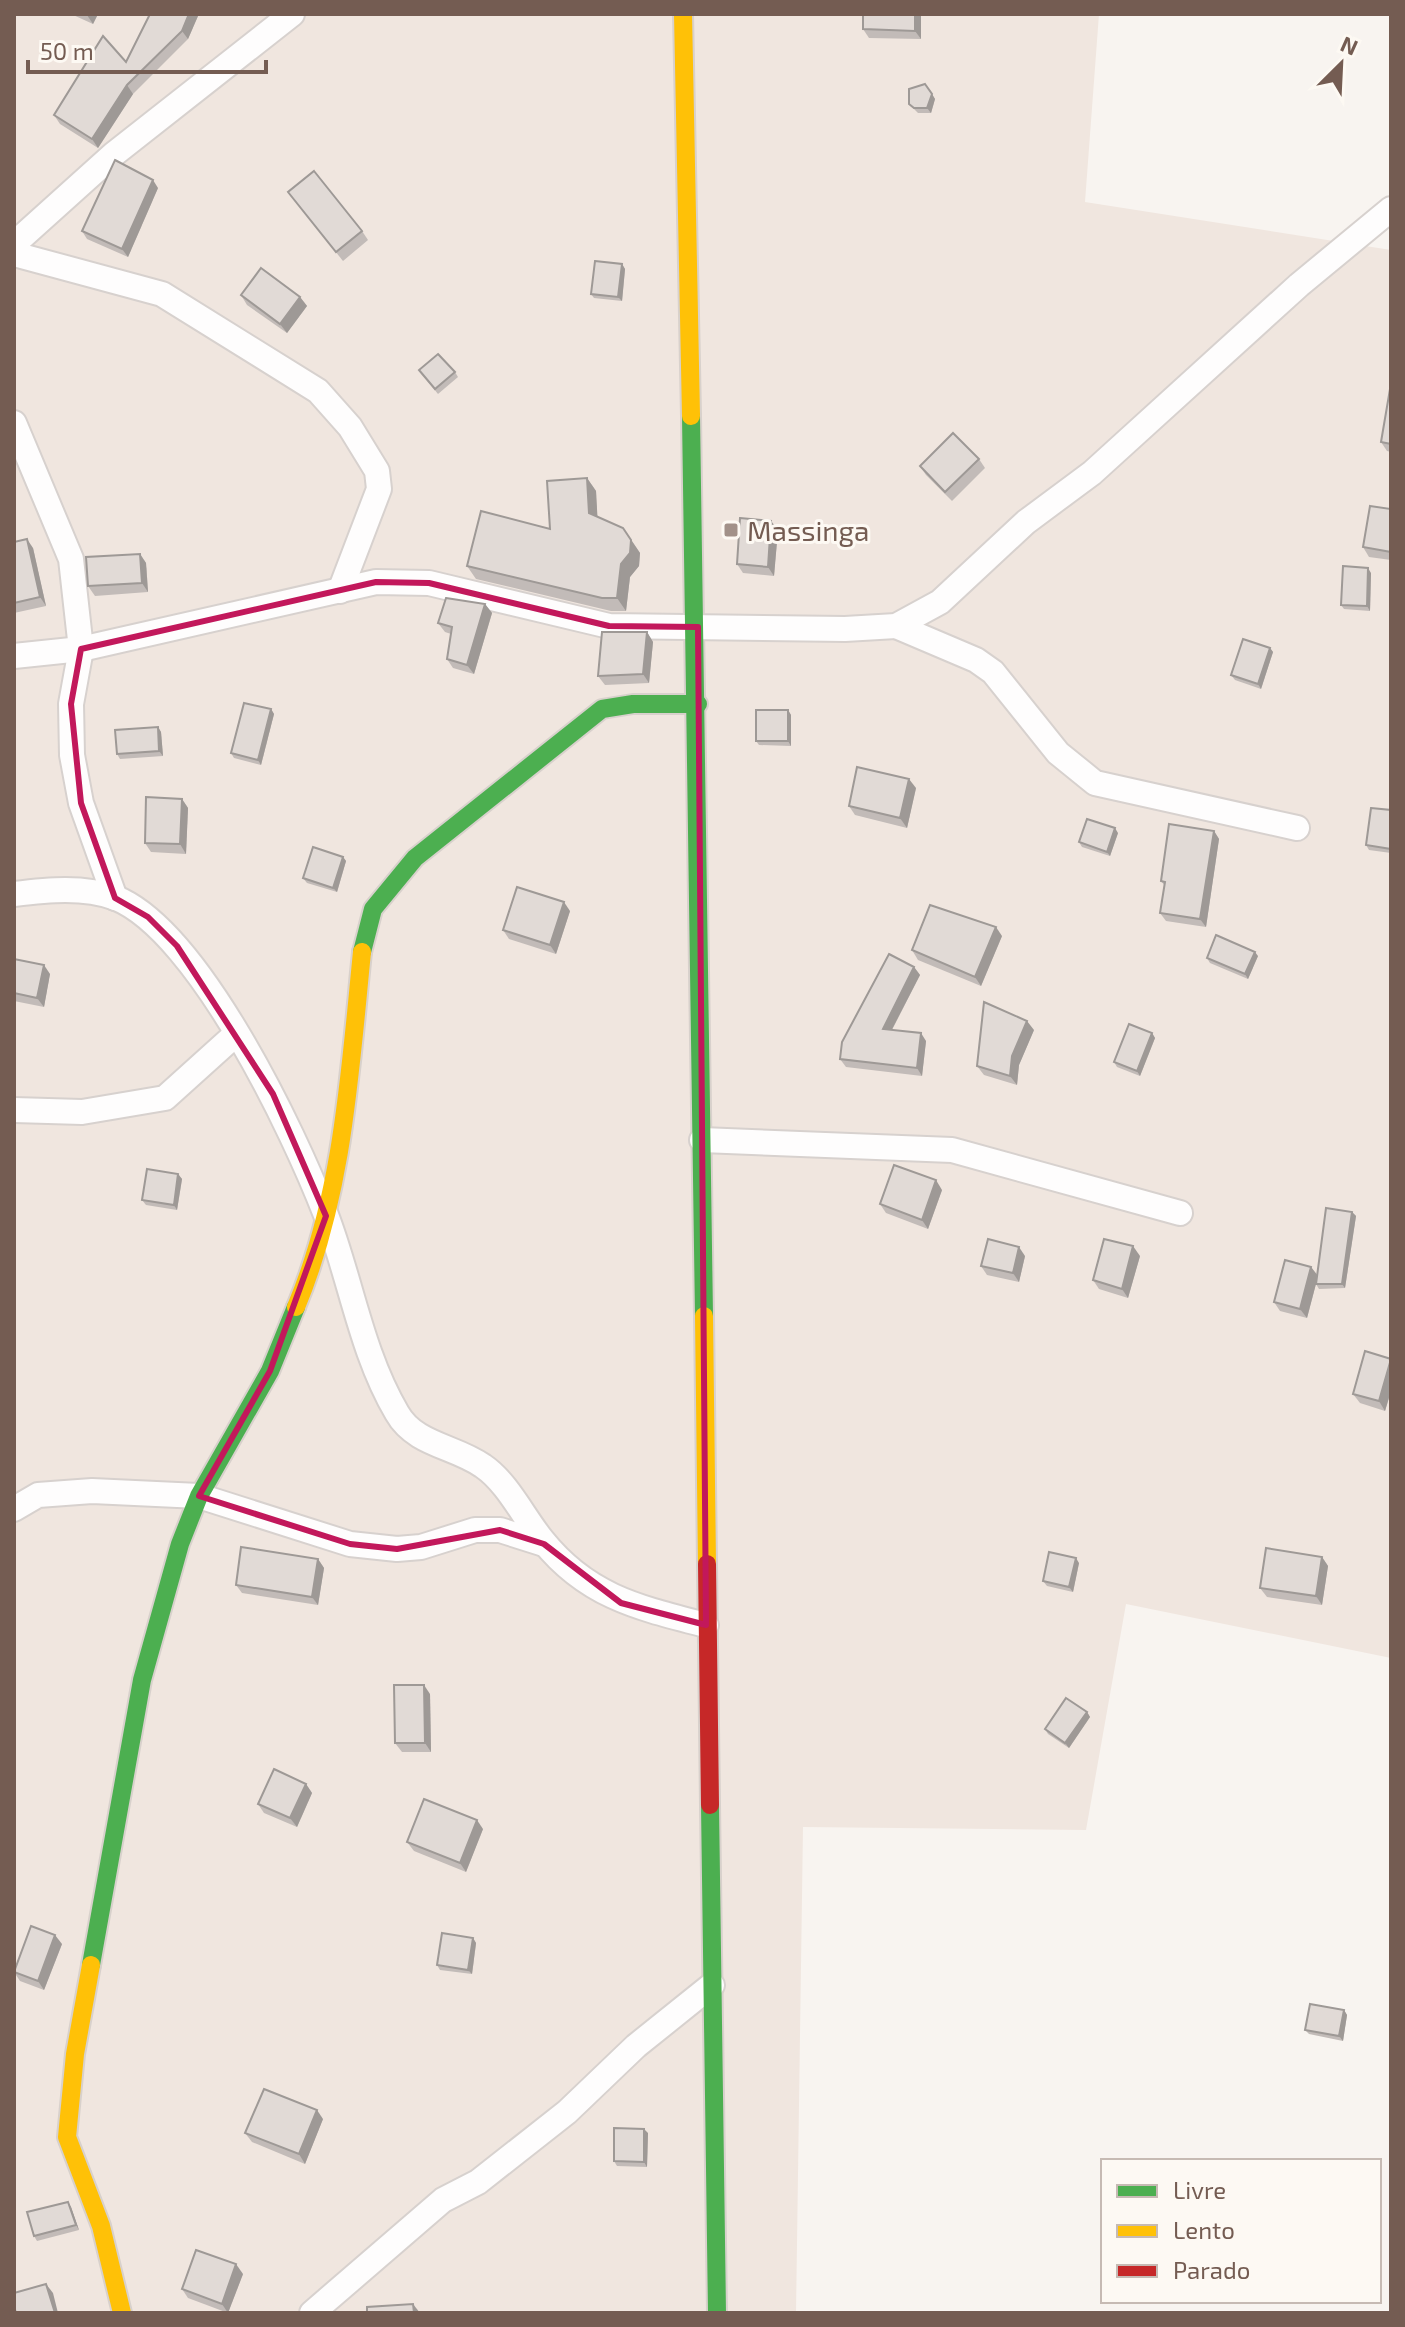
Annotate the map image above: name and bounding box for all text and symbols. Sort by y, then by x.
scale bar [28,24,266,74]
north arrow [1301,24,1381,104]
text: N [1337,30,1362,60]
text: 50 m [40,36,94,65]
place label: Massinga [747,513,869,547]
marker: Massinga [722,521,740,539]
legend [1101,2159,1381,2303]
text: Livre [1173,2175,1226,2204]
text: Lento [1173,2215,1235,2244]
text: Parado [1173,2255,1250,2284]

